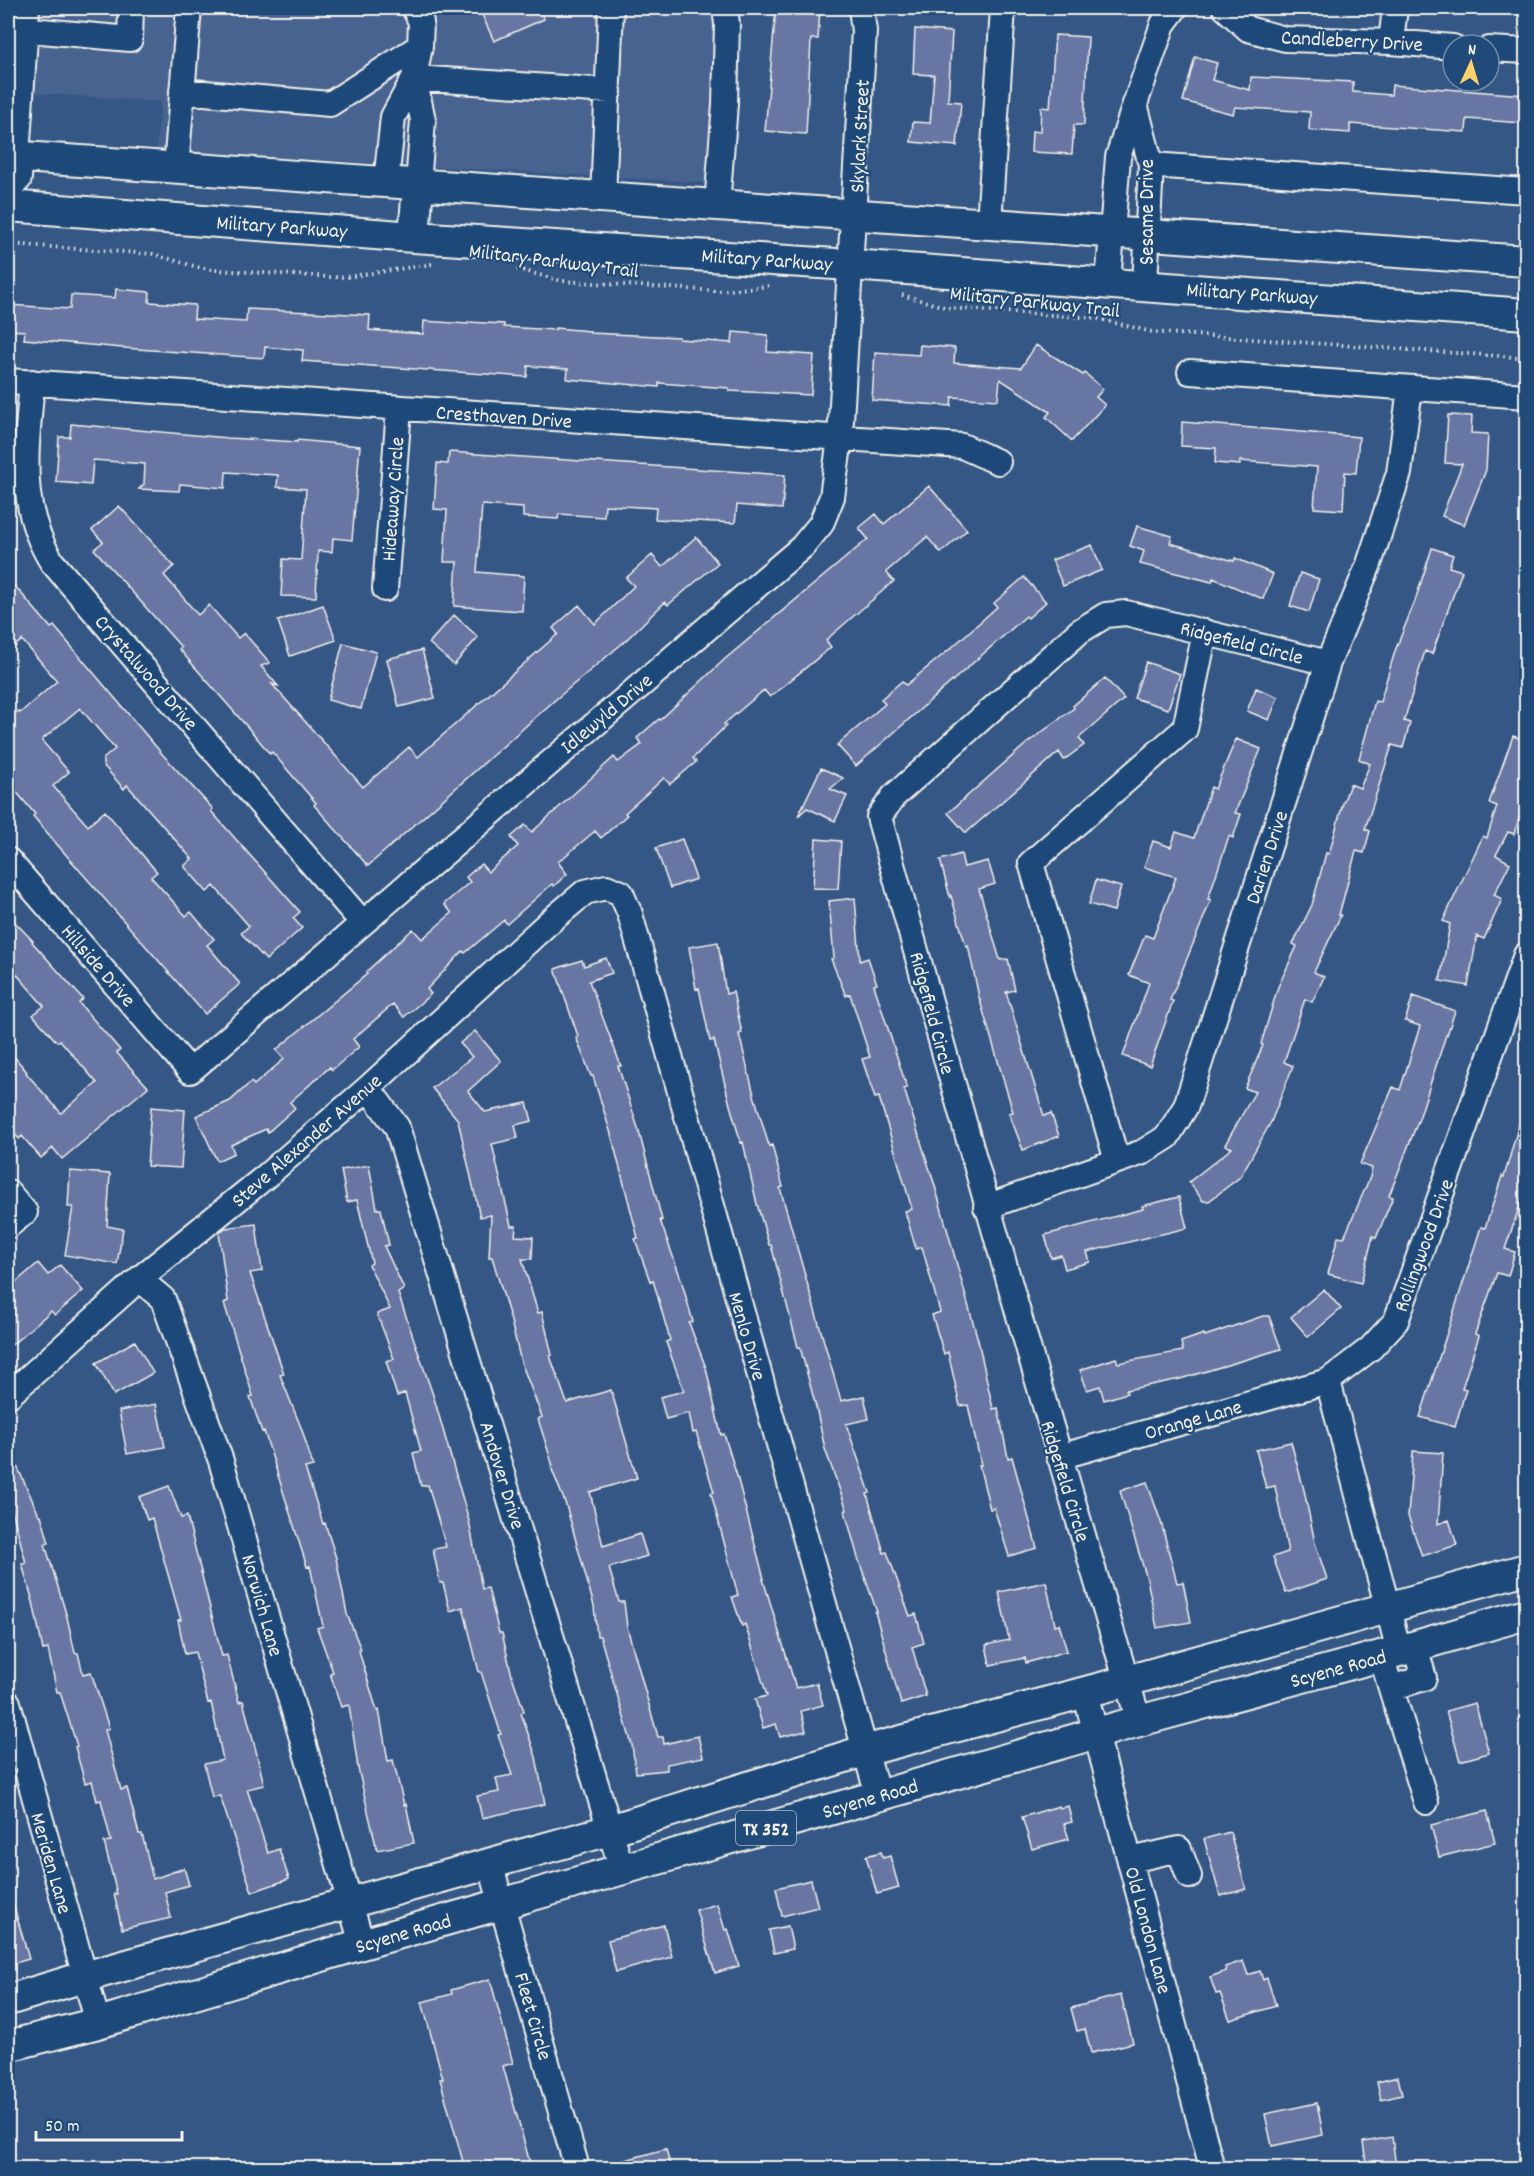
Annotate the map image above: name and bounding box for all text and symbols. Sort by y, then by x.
street label: Candleberry Drive [1280,24,1423,62]
north arrow [1441,33,1501,93]
text: N [1467,39,1477,62]
street label: Skylark Street [844,78,880,194]
street label: Sesame Drive [1134,159,1164,265]
street label: Military Parkway [215,209,349,249]
street label: Military Parkway Trail [467,238,640,288]
street label: Military Parkway [700,242,834,282]
street label: Military Parkway [1185,276,1319,316]
street label: Military Parkway Trail [948,280,1121,328]
street label: Cresthaven Drive [435,399,573,439]
street label: Hideaway Circle [376,436,414,563]
street label: Crystalwood Drive [86,609,204,739]
street label: Ridgefield Circle [1177,615,1306,675]
street label: Idlewyld Drive [555,668,661,763]
street label: Darien Drive [1240,807,1298,908]
street label: Hillside Drive [52,919,141,1015]
street label: Ridgefield Circle [899,949,961,1078]
street label: Steve Alexander Avenue [226,1068,390,1216]
street label: Rollingwood Drive [1388,1175,1464,1317]
street label: Menlo Drive [718,1289,772,1385]
street label: Orange Lane [1142,1394,1246,1450]
street label: Ridgefield Circle [1030,1417,1096,1546]
street label: Andover Drive [469,1418,531,1534]
street label: Norwich Lane [231,1551,289,1660]
street label: Scyene Road [1287,1644,1390,1698]
street label: Scyene Road [819,1773,922,1829]
street label: Meriden Lane [20,1810,78,1918]
road number: TX 352 [736,1811,796,1845]
street label: Old London Lane [1115,1864,1177,1998]
street label: Scyene Road [352,1908,455,1964]
street label: Fleet Circle [504,1969,558,2064]
scale bar [36,2104,182,2142]
text: 50 m [45,2115,80,2140]

